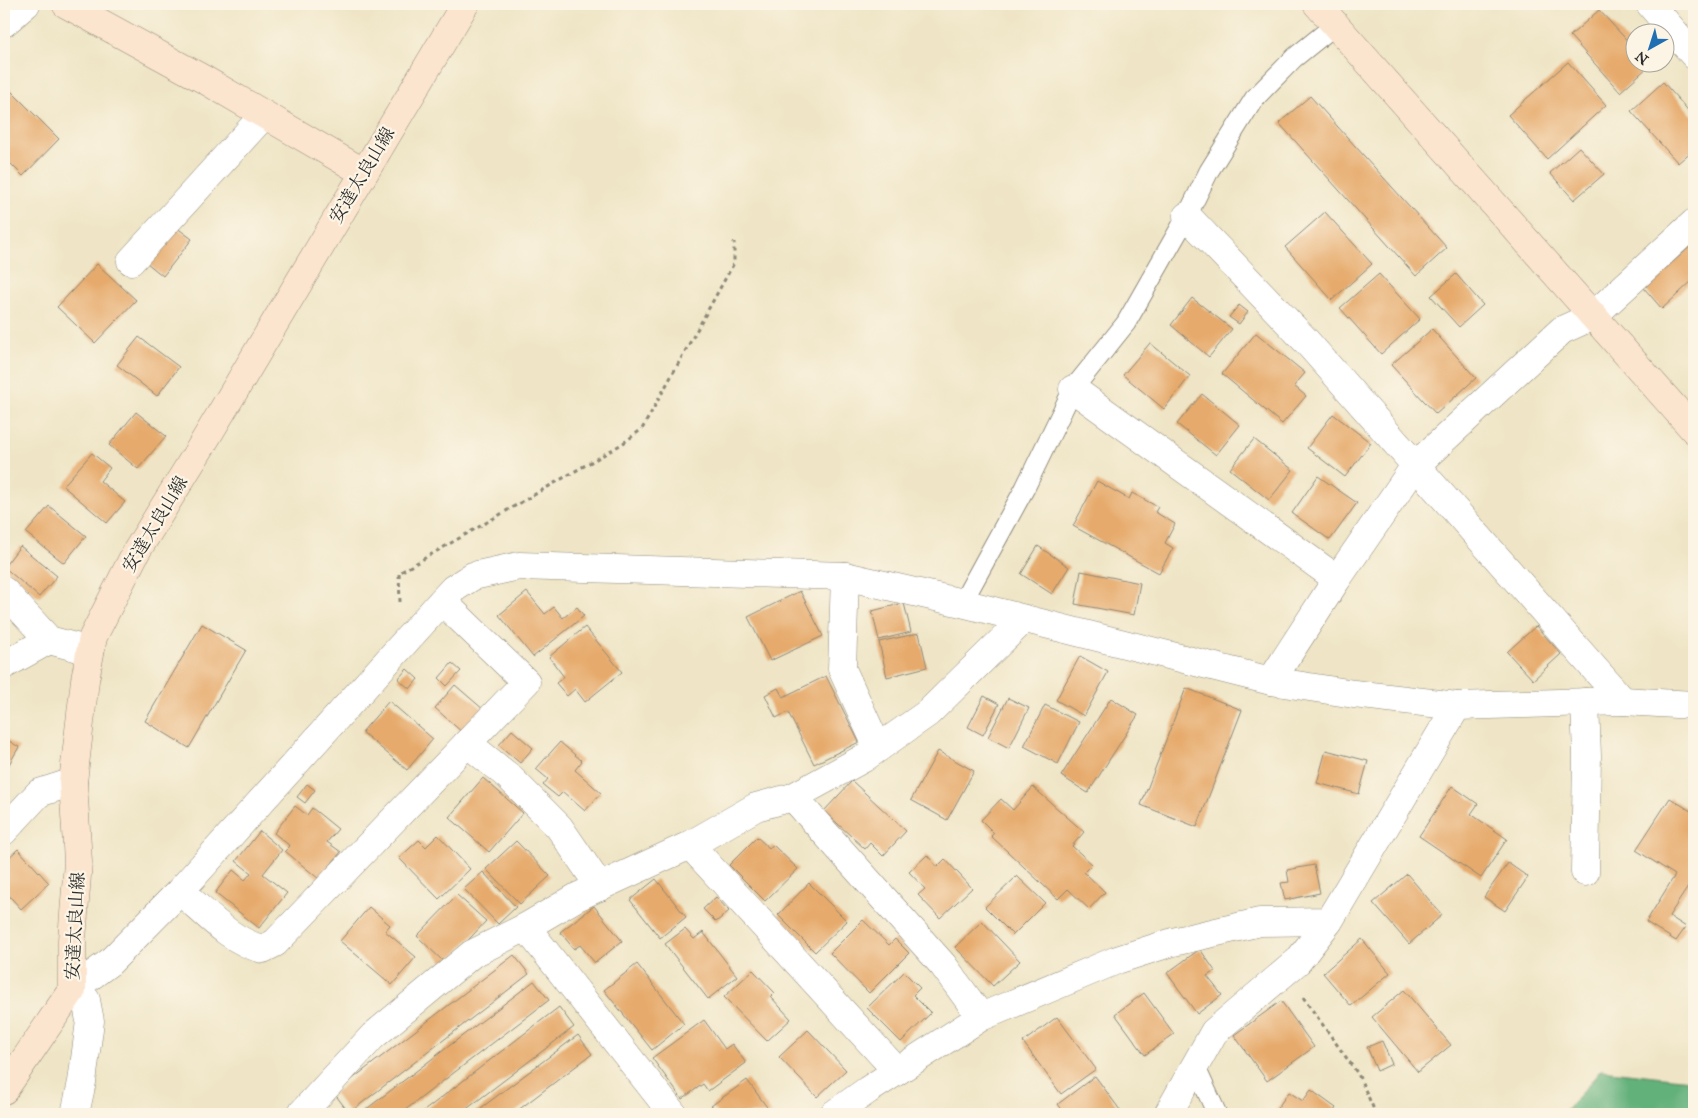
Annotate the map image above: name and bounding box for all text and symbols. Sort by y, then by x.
north arrow [1626,22,1676,72]
text: N [1632,47,1652,68]
street label: 安達太良山線 [325,123,399,227]
street label: 安達太良山線 [118,472,192,576]
street label: 安達太良山線 [61,871,89,981]

